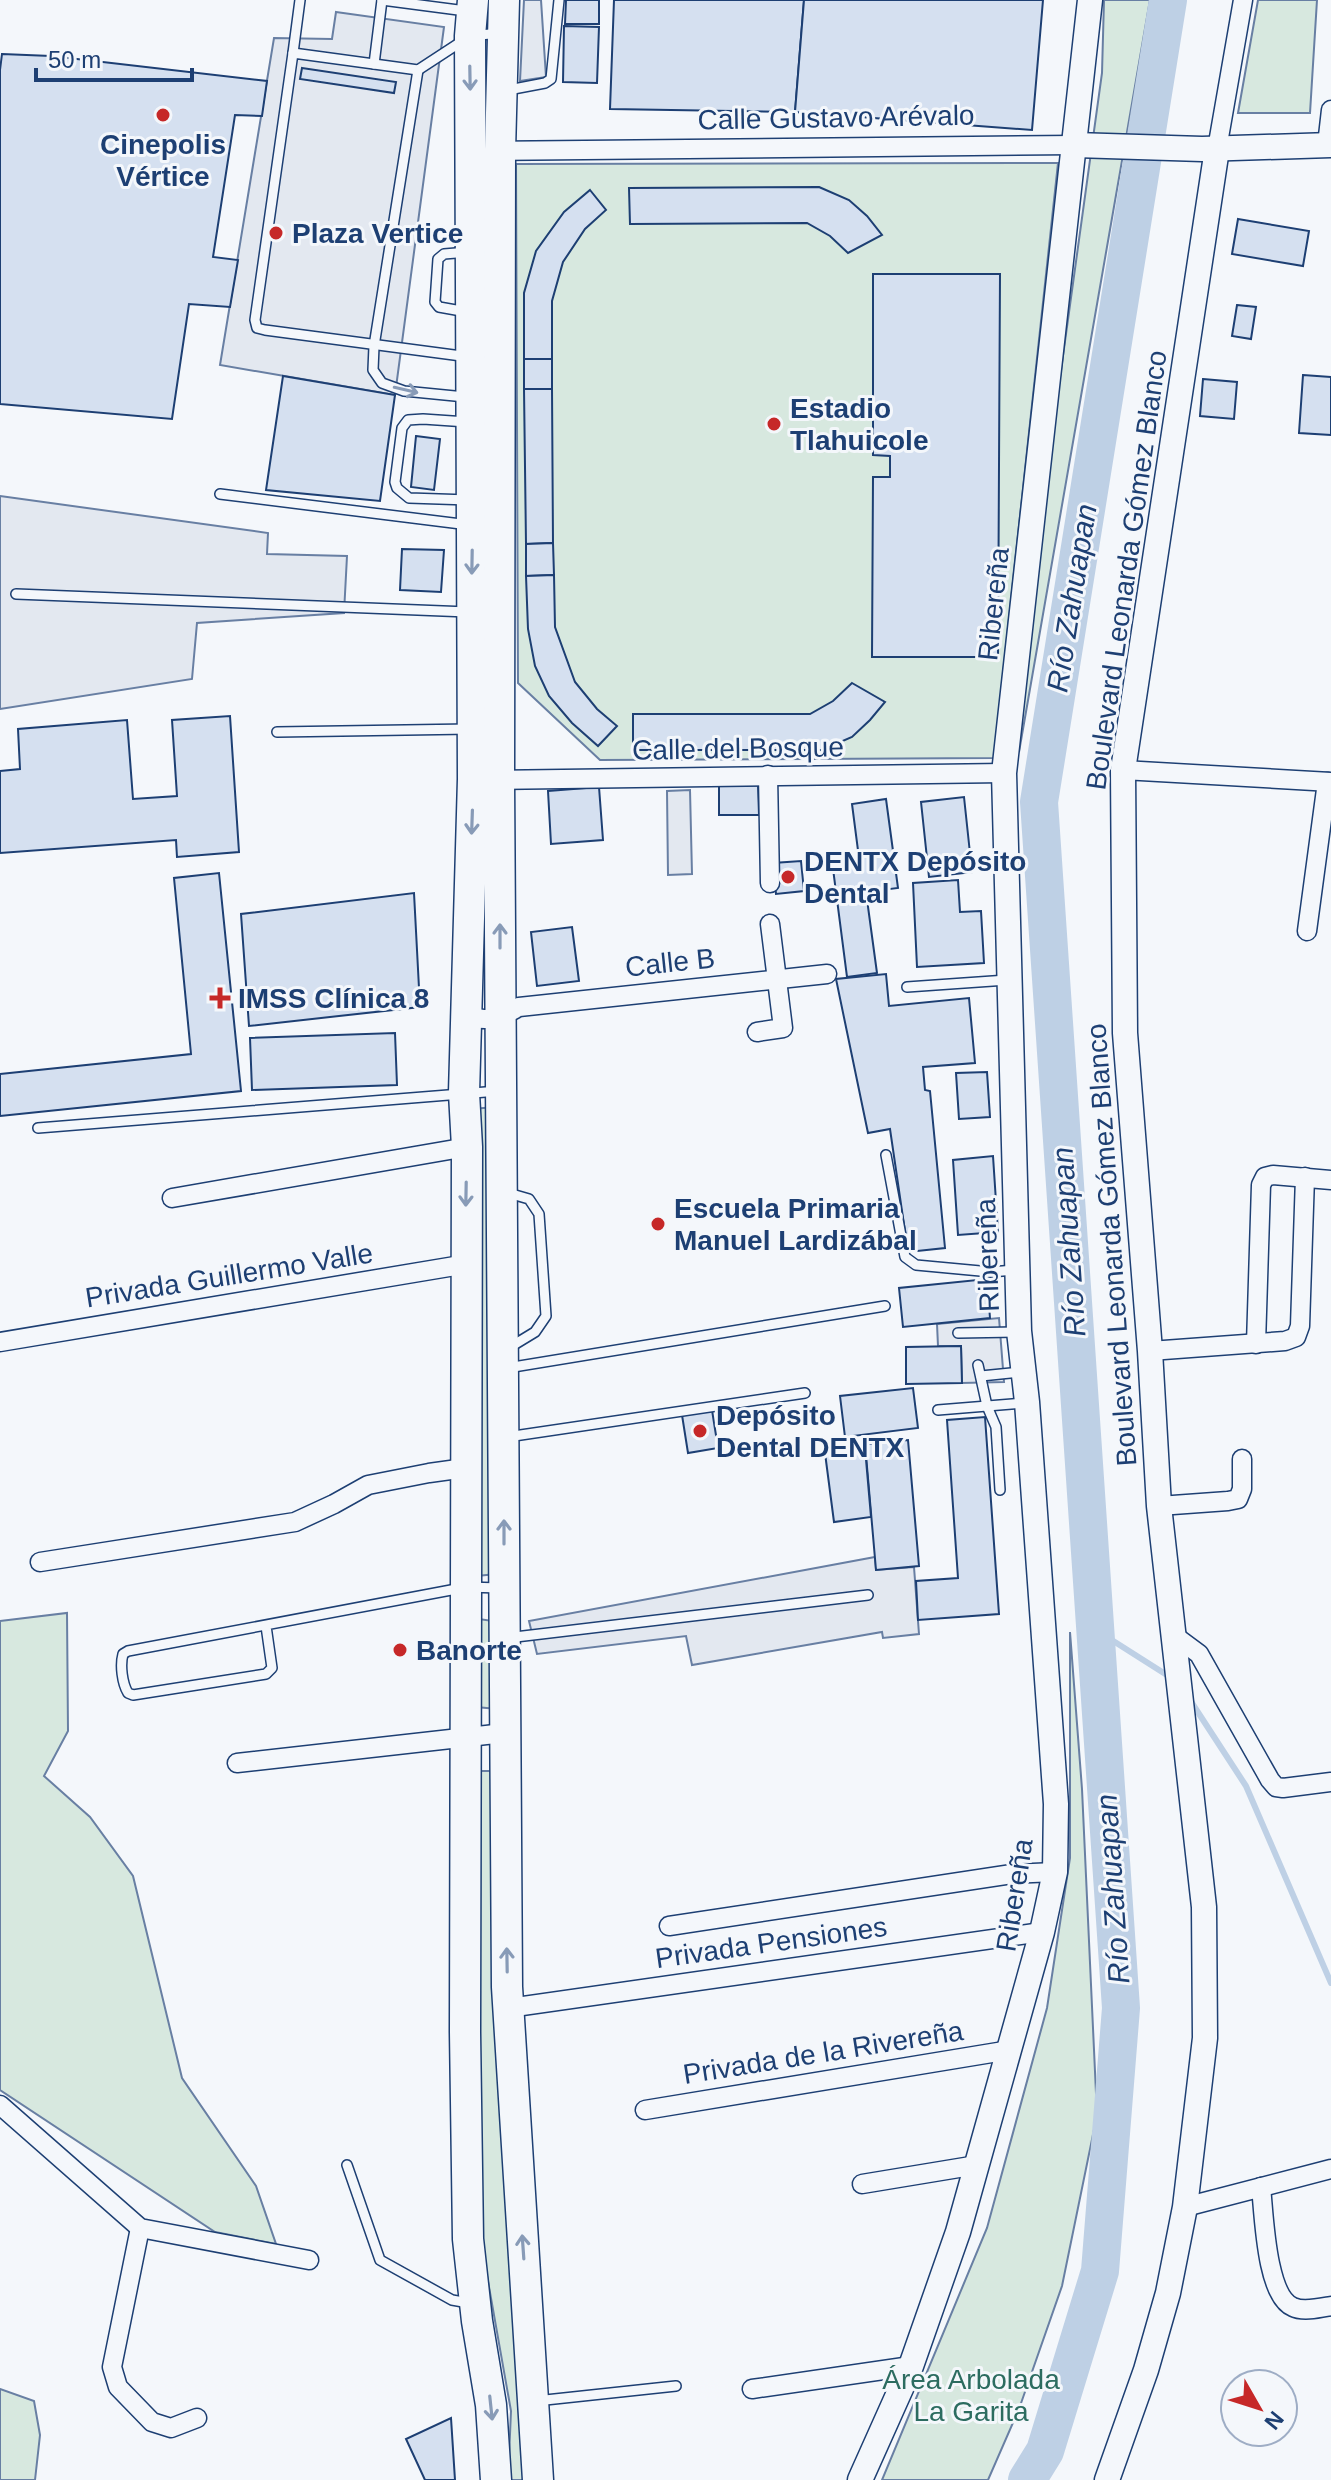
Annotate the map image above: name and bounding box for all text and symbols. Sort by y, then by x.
scale bar [36,32,192,82]
text: 50 m [48,46,101,73]
one-way arrow [462,64,478,91]
street label: Calle Gustavo Arévalo [697,100,975,135]
marker: Cinepolis Vértice [154,106,172,124]
place label: Cinepolis Vértice [100,129,226,192]
place label: Plaza Vertice [292,218,463,249]
marker: Plaza Vertice [267,224,285,242]
street label: Boulevard Leonarda Gómez Blanco [1080,348,1173,792]
one-way arrow [393,383,418,398]
place label: Estadio Tlahuicole [790,393,928,456]
marker: Estadio Tlahuicole [765,415,783,433]
water label: Río Zahuapan [1040,501,1103,694]
street label: Ribereña [972,546,1015,662]
one-way arrow [464,548,480,575]
street label: Calle del Bosque [632,731,844,766]
one-way arrow [464,808,480,835]
place label: DENTX Depósito Dental [804,846,1026,909]
marker: DENTX Depósito Dental [779,868,797,886]
one-way arrow [492,923,508,950]
street label: Calle B [624,942,717,983]
place label: IMSS Clínica 8 [238,983,429,1014]
marker: IMSS Clínica 8 [209,987,231,1009]
street label: Boulevard Leonarda Gómez Blanco [1081,1023,1142,1467]
water label: Río Zahuapan [1045,1146,1092,1338]
one-way arrow [458,1180,474,1207]
place label: Escuela Primaria Manuel Lardizábal [674,1193,917,1256]
street label: Ribereña [970,1197,1005,1312]
marker: Escuela Primaria Manuel Lardizábal [649,1215,667,1233]
street label: Privada Guillermo Valle [83,1237,375,1314]
place label: Depósito Dental DENTX [716,1400,905,1463]
marker: Depósito Dental DENTX [691,1422,709,1440]
one-way arrow [496,1519,512,1546]
place label: Banorte [416,1635,522,1666]
marker: Banorte [391,1641,409,1659]
water label: Río Zahuapan [1089,1793,1136,1985]
street label: Ribereña [990,1836,1039,1954]
street label: Privada Pensiones [653,1911,889,1974]
one-way arrow [499,1947,514,1974]
street label: Privada de la Rivereña [681,2015,966,2090]
one-way arrow [515,2234,530,2261]
park label: Área Arbolada La Garita [882,2364,1060,2427]
north arrow [1219,2368,1299,2448]
one-way arrow [484,2395,499,2420]
text: N [1259,2406,1289,2434]

